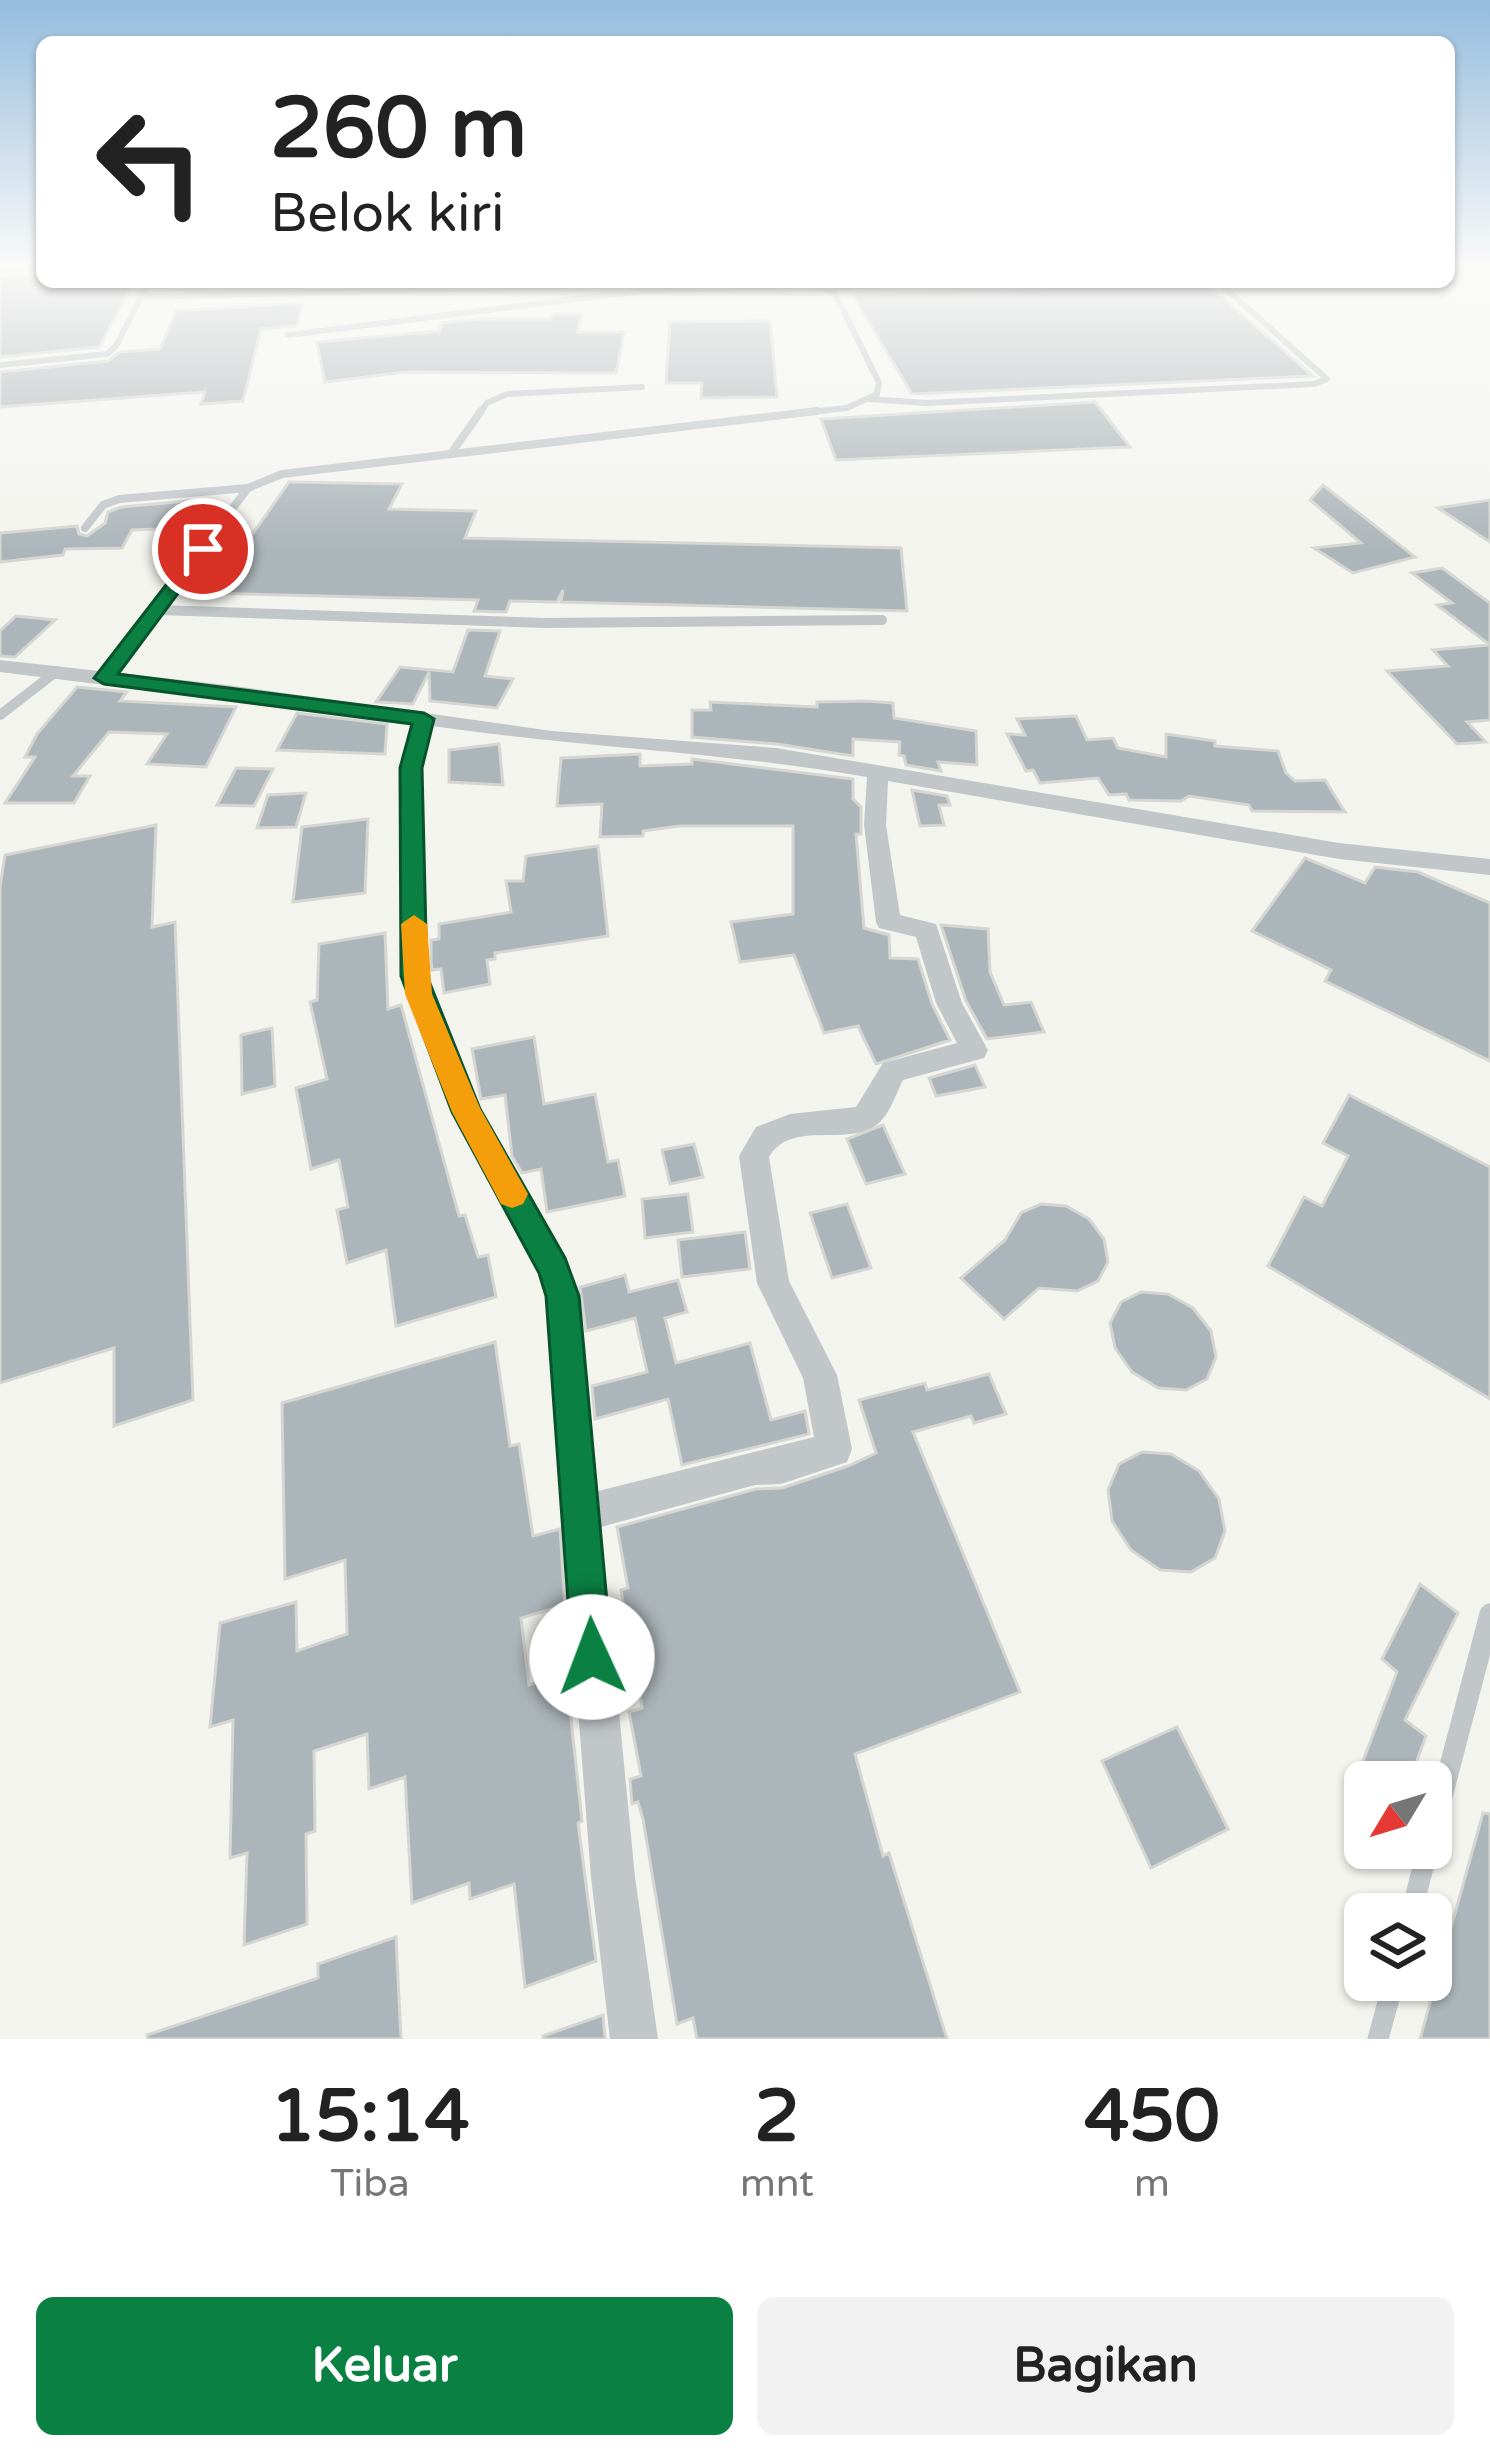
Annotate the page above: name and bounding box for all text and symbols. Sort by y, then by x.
text: 260 m [270,79,527,180]
icon: left [72,84,228,240]
text: Belok kiri [270,181,504,246]
pin [152,498,254,600]
icon: arrive [170,516,236,582]
position arrow [529,1594,655,1720]
north arrow [1344,1761,1452,1869]
map controls [1344,1761,1452,2001]
button: layers [1344,1893,1452,2001]
text: 15:14 [270,2074,470,2161]
text: 2 [754,2074,800,2161]
text: 450 [1084,2074,1220,2161]
text: Tiba [330,2160,410,2207]
text: mnt [740,2160,814,2207]
text: m [1134,2160,1170,2207]
button: Keluar [36,2297,733,2435]
button: Bagikan [757,2297,1454,2435]

